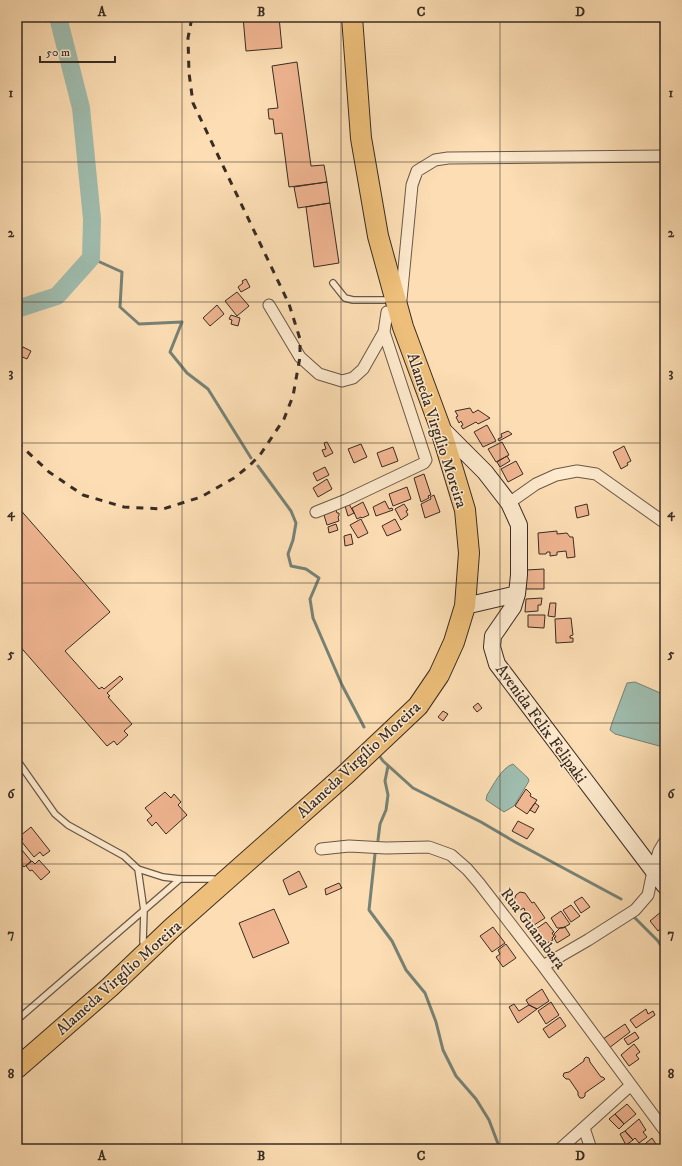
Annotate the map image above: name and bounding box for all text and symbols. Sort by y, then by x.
text: A [97,4,107,20]
text: B [257,4,265,20]
text: C [417,4,426,20]
text: D [575,4,585,20]
scale bar [40,38,115,64]
text: 50 m [46,45,70,60]
text: 1 [9,85,14,101]
text: 1 [669,85,674,101]
text: 2 [8,225,15,241]
text: 2 [668,225,675,241]
street label: Alameda Virgílio Moreira [402,350,472,511]
text: 3 [9,365,14,381]
text: 3 [669,365,674,381]
text: 4 [6,505,15,522]
text: 4 [666,505,675,522]
text: 5 [7,646,15,662]
text: 5 [667,646,675,662]
street label: Avenida Felix Felipaki [491,660,591,787]
street label: Alameda Virgílio Moreira [293,697,425,822]
text: 6 [8,786,16,802]
text: 6 [668,786,676,802]
street label: Rua Guanabara [496,884,570,973]
street label: Alameda Virgílio Moreira [52,916,186,1039]
text: 7 [8,926,15,942]
text: 7 [668,926,675,942]
text: 8 [8,1066,15,1082]
text: 8 [668,1066,675,1082]
text: A [97,1148,107,1164]
text: B [257,1148,265,1164]
text: C [417,1148,426,1164]
text: D [575,1148,585,1164]

